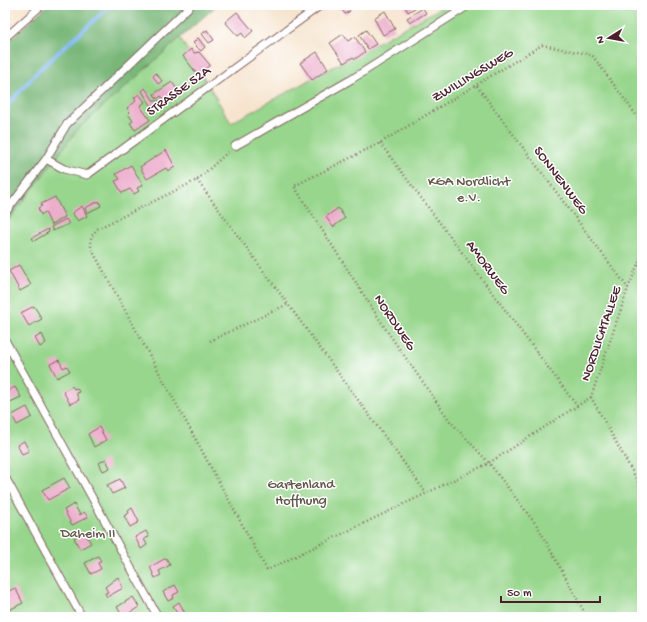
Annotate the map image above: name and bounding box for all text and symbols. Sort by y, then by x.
north arrow [589,18,629,58]
text: N [595,35,608,44]
street label: ZWILLINGSWEG [429,44,518,107]
street label: STRASSE 52A [144,63,215,121]
street label: SONNENWEG [529,144,592,219]
park label: KGA Nordlicht e.V. [428,174,511,207]
street label: AMORWEG [461,238,514,299]
street label: NORDLICHTALLEE [578,283,627,384]
street label: NORDWEG [369,292,419,355]
park label: Gartenland Hoffnung [268,477,336,510]
park label: Daheim II [60,526,115,543]
scale bar [501,578,600,604]
text: 50 m [507,587,532,601]

